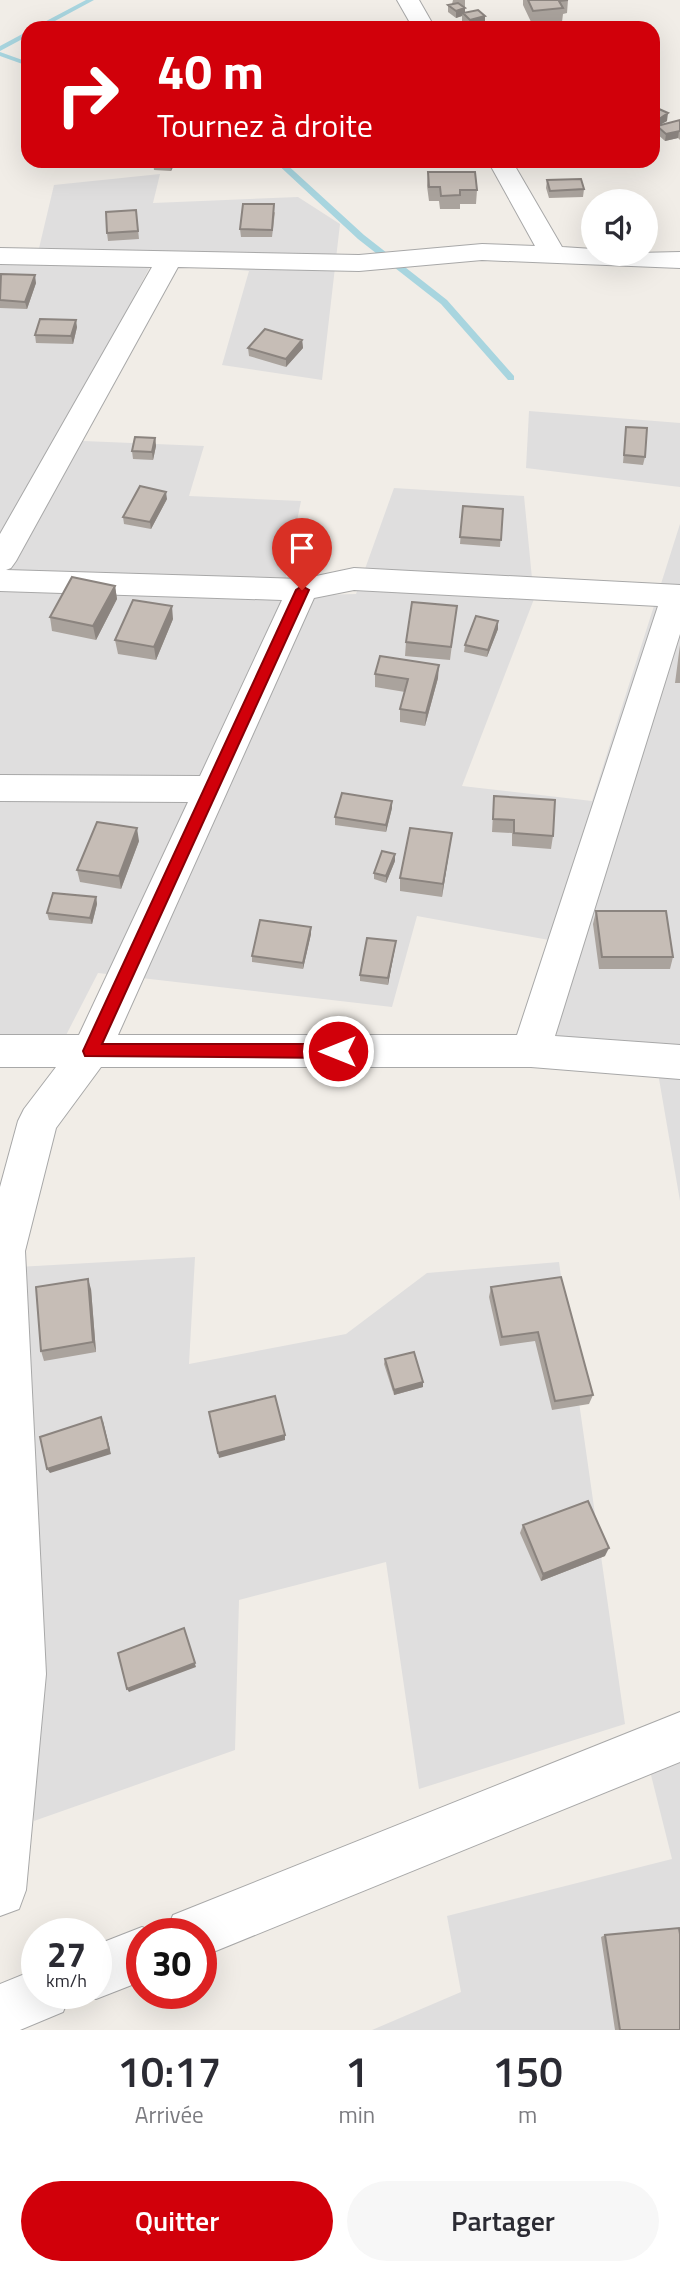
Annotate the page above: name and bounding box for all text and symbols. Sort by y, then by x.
text: 40 m [157,33,264,108]
icon: right [42,49,133,140]
text: Tournez à droite [157,101,373,149]
map controls [581,189,658,266]
button: sound [581,189,658,266]
pin [272,518,332,590]
icon: arrive [283,529,321,567]
position arrow [301,1014,375,1088]
speed limit sign: 30 [126,1918,217,2009]
text: 27 [47,1927,86,1981]
text: km/h [46,1967,87,1994]
text: 10:17 [117,2039,221,2103]
text: 1 [345,2039,369,2103]
text: 150 [492,2039,563,2103]
text: Arrivée [135,2097,204,2132]
text: min [338,2097,375,2132]
text: m [518,2097,537,2132]
button: Quitter [21,2181,333,2261]
button: Partager [347,2181,659,2261]

